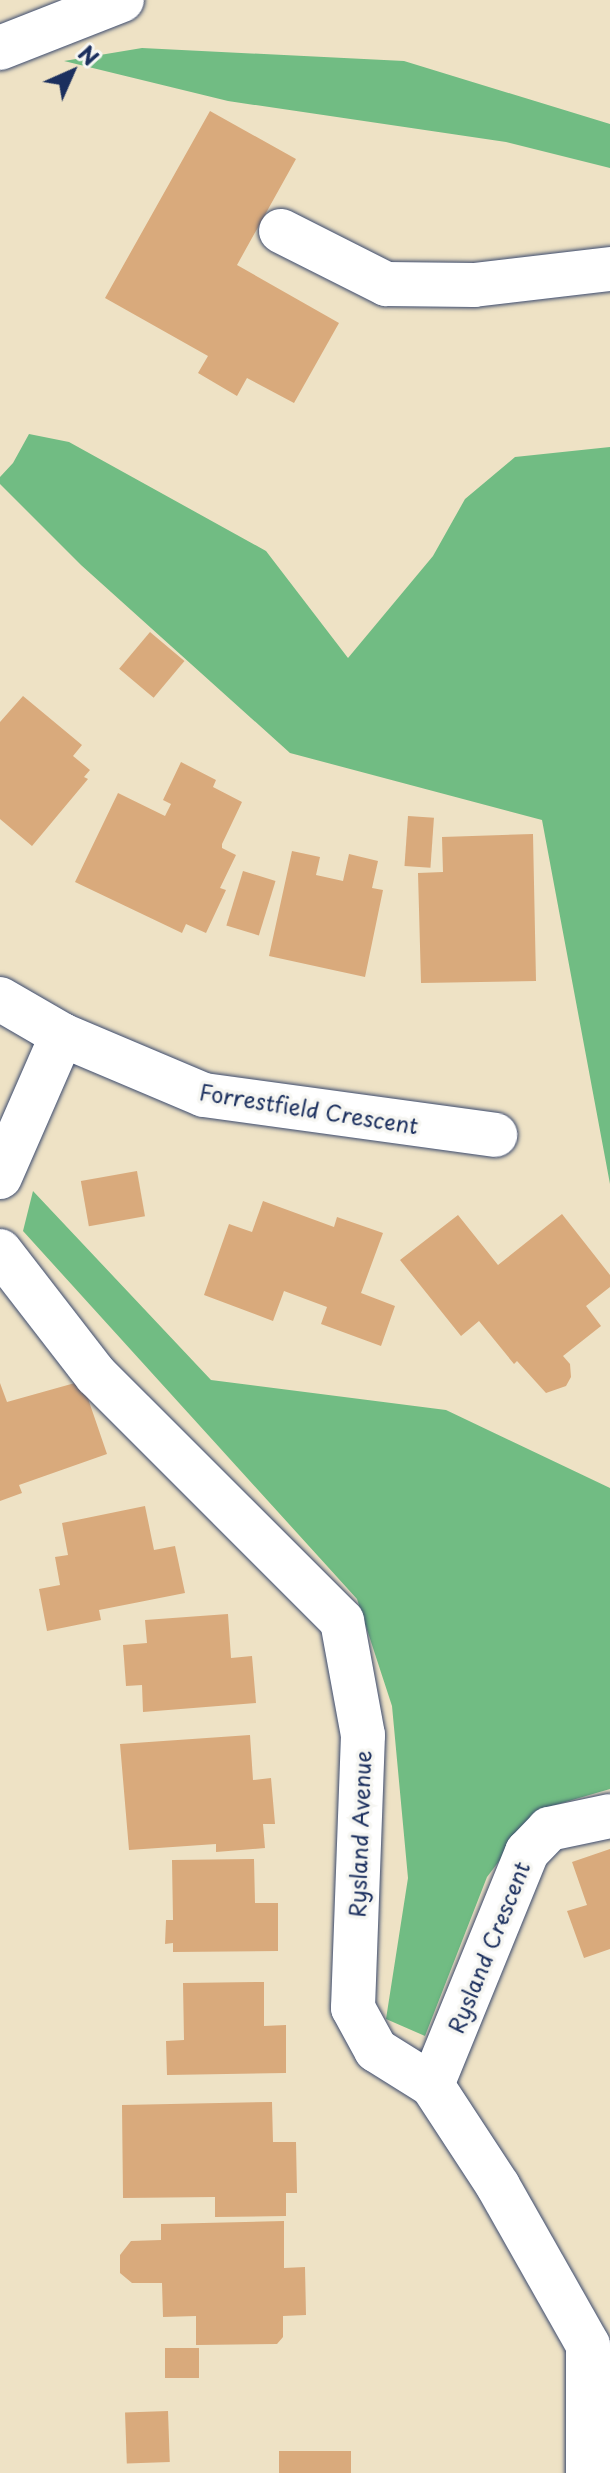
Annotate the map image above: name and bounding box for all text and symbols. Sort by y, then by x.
north arrow [32,32,112,112]
text: N [71,37,107,73]
street label: Forrestfield Crescent [198,1078,420,1138]
street label: Rysland Avenue [343,1750,375,1918]
street label: Rysland Crescent [441,1857,535,2037]

